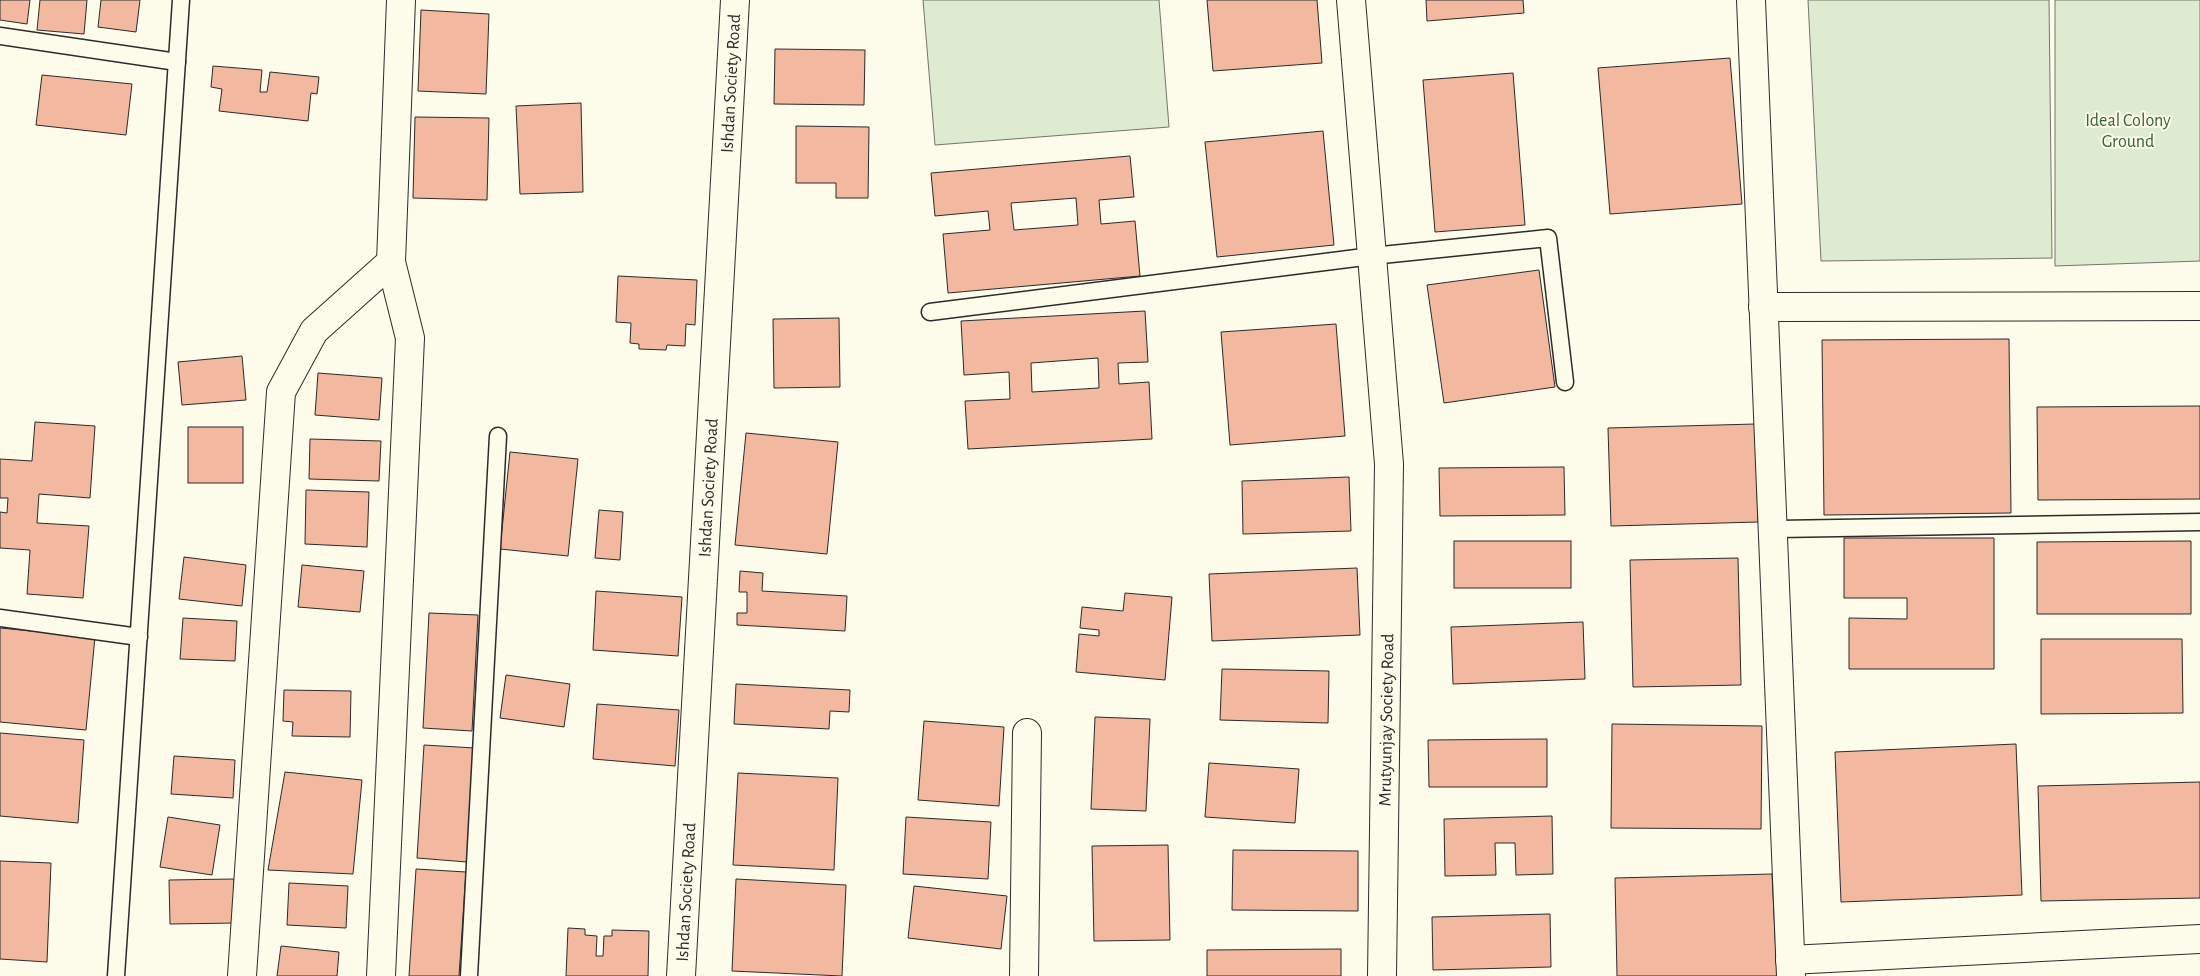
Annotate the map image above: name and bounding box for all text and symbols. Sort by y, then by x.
street label: Ishdan Society Road [719,13,744,153]
park label: Ideal Colony Ground [2085,112,2171,151]
street label: Ishdan Society Road [696,418,722,558]
street label: Mrutyunjay Society Road [1376,633,1398,807]
street label: Ishdan Society Road [674,822,699,962]

